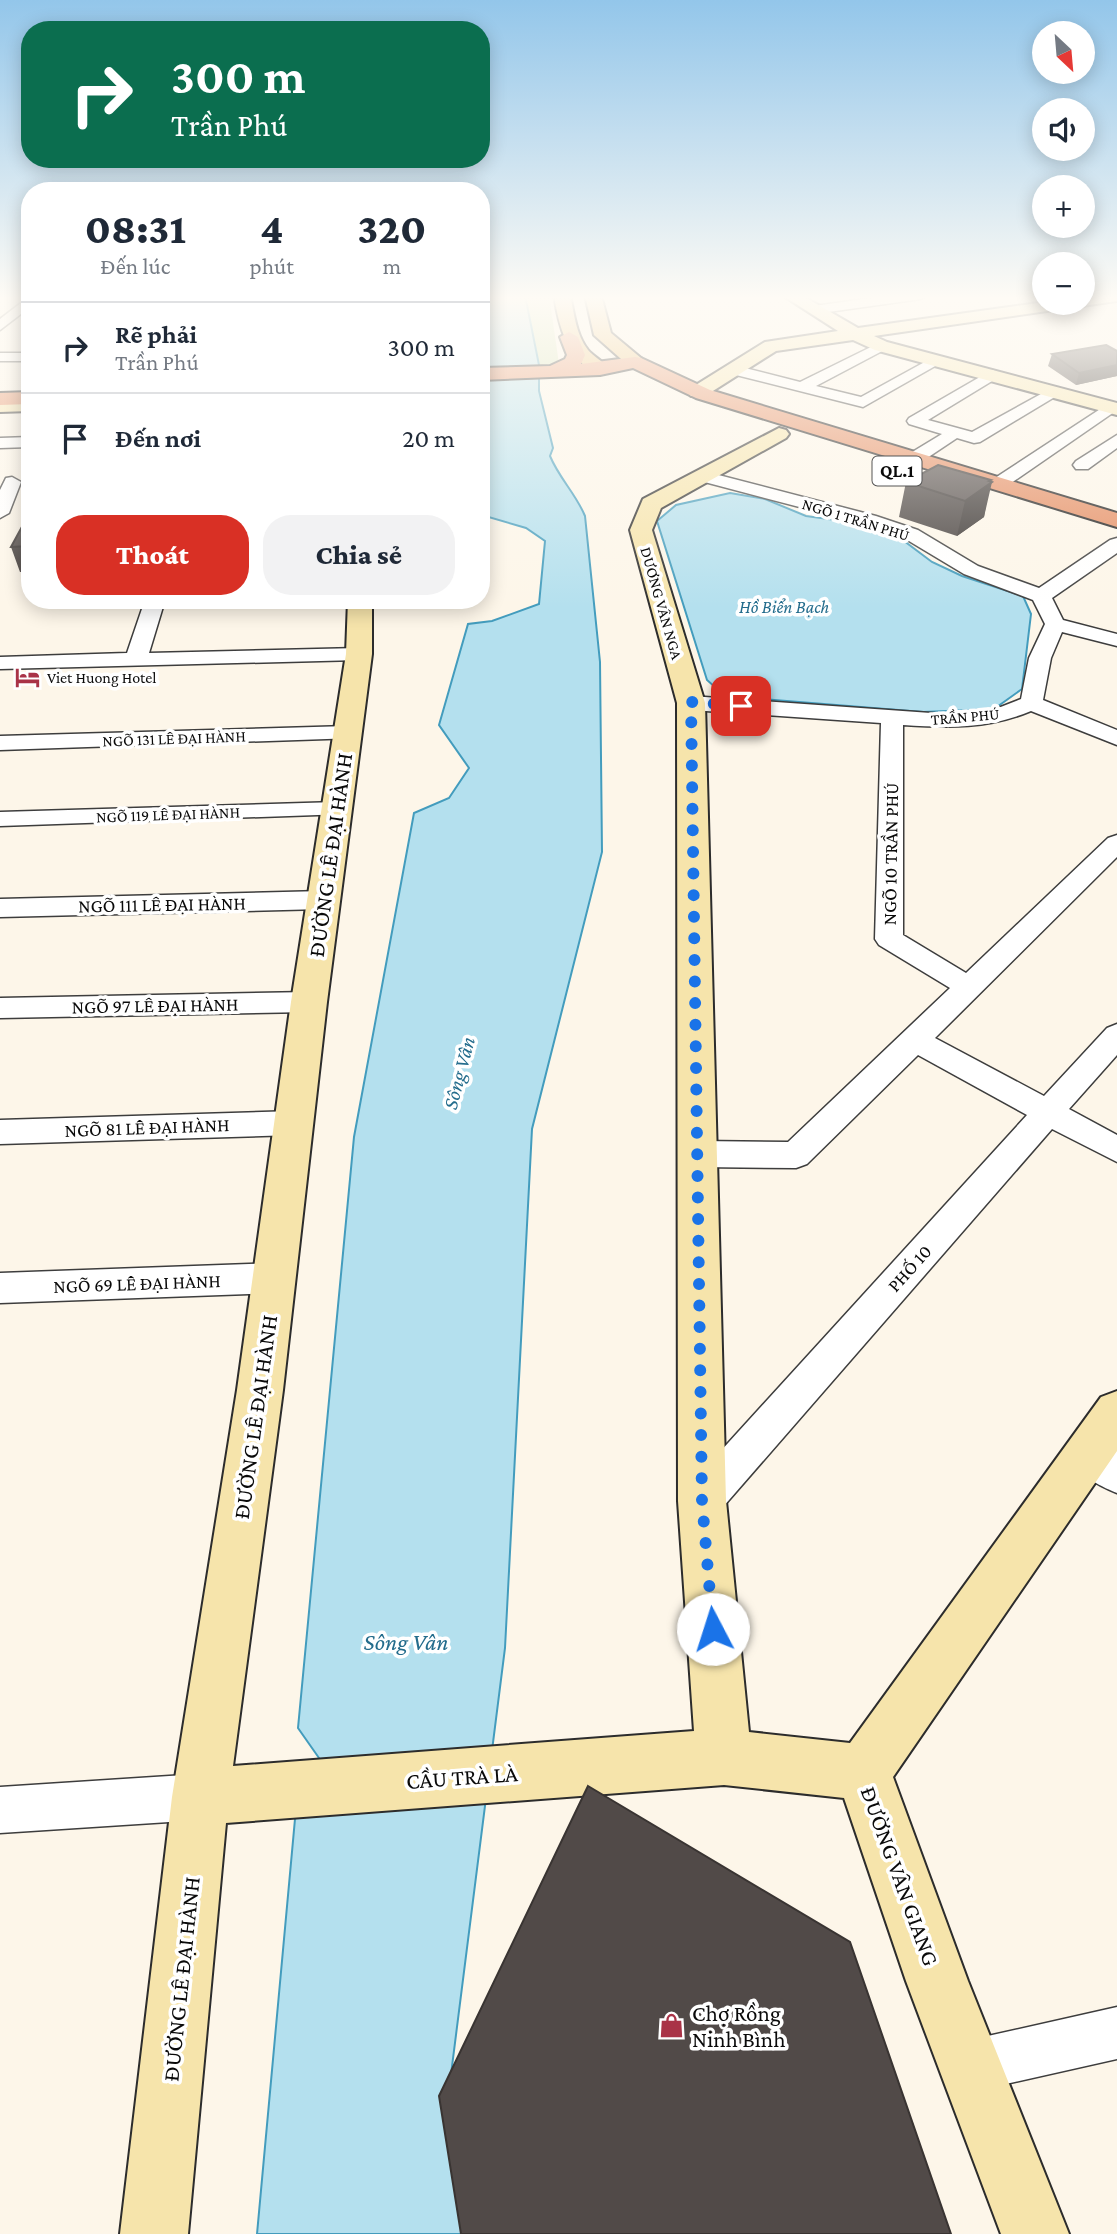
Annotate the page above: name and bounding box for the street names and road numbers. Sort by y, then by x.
road number: QL.1 [872,457,922,486]
street label: NGÕ 1 TRẦN PHÚ [800,494,912,544]
street label: DƯƠNG VÂN NGA [637,545,686,662]
street label: TRẦN PHÚ [930,704,1000,728]
street label: NGÕ 131 LÊ ĐẠI HÀNH [102,728,246,750]
street label: ĐƯỜNG LÊ ĐẠI HÀNH [303,751,357,959]
street label: NGÕ 10 TRẦN PHÚ [879,782,902,926]
street label: NGÕ 119 LÊ ĐẠI HÀNH [96,803,240,827]
street label: NGÕ 111 LÊ ĐẠI HÀNH [78,893,246,916]
street label: NGÕ 97 LÊ ĐẠI HÀNH [71,994,239,1017]
street label: NGÕ 81 LÊ ĐẠI HÀNH [64,1114,230,1141]
street label: PHỐ 10 [883,1241,936,1296]
street label: NGÕ 69 LÊ ĐẠI HÀNH [53,1270,221,1297]
street label: ĐƯỜNG LÊ ĐẠI HÀNH [228,1313,282,1521]
street label: CẦU TRÀ LÀ [405,1760,520,1794]
street label: ĐƯỜNG VÂN GIANG [856,1783,944,1969]
street label: ĐƯỜNG LÊ ĐẠI HÀNH [157,1875,205,2083]

